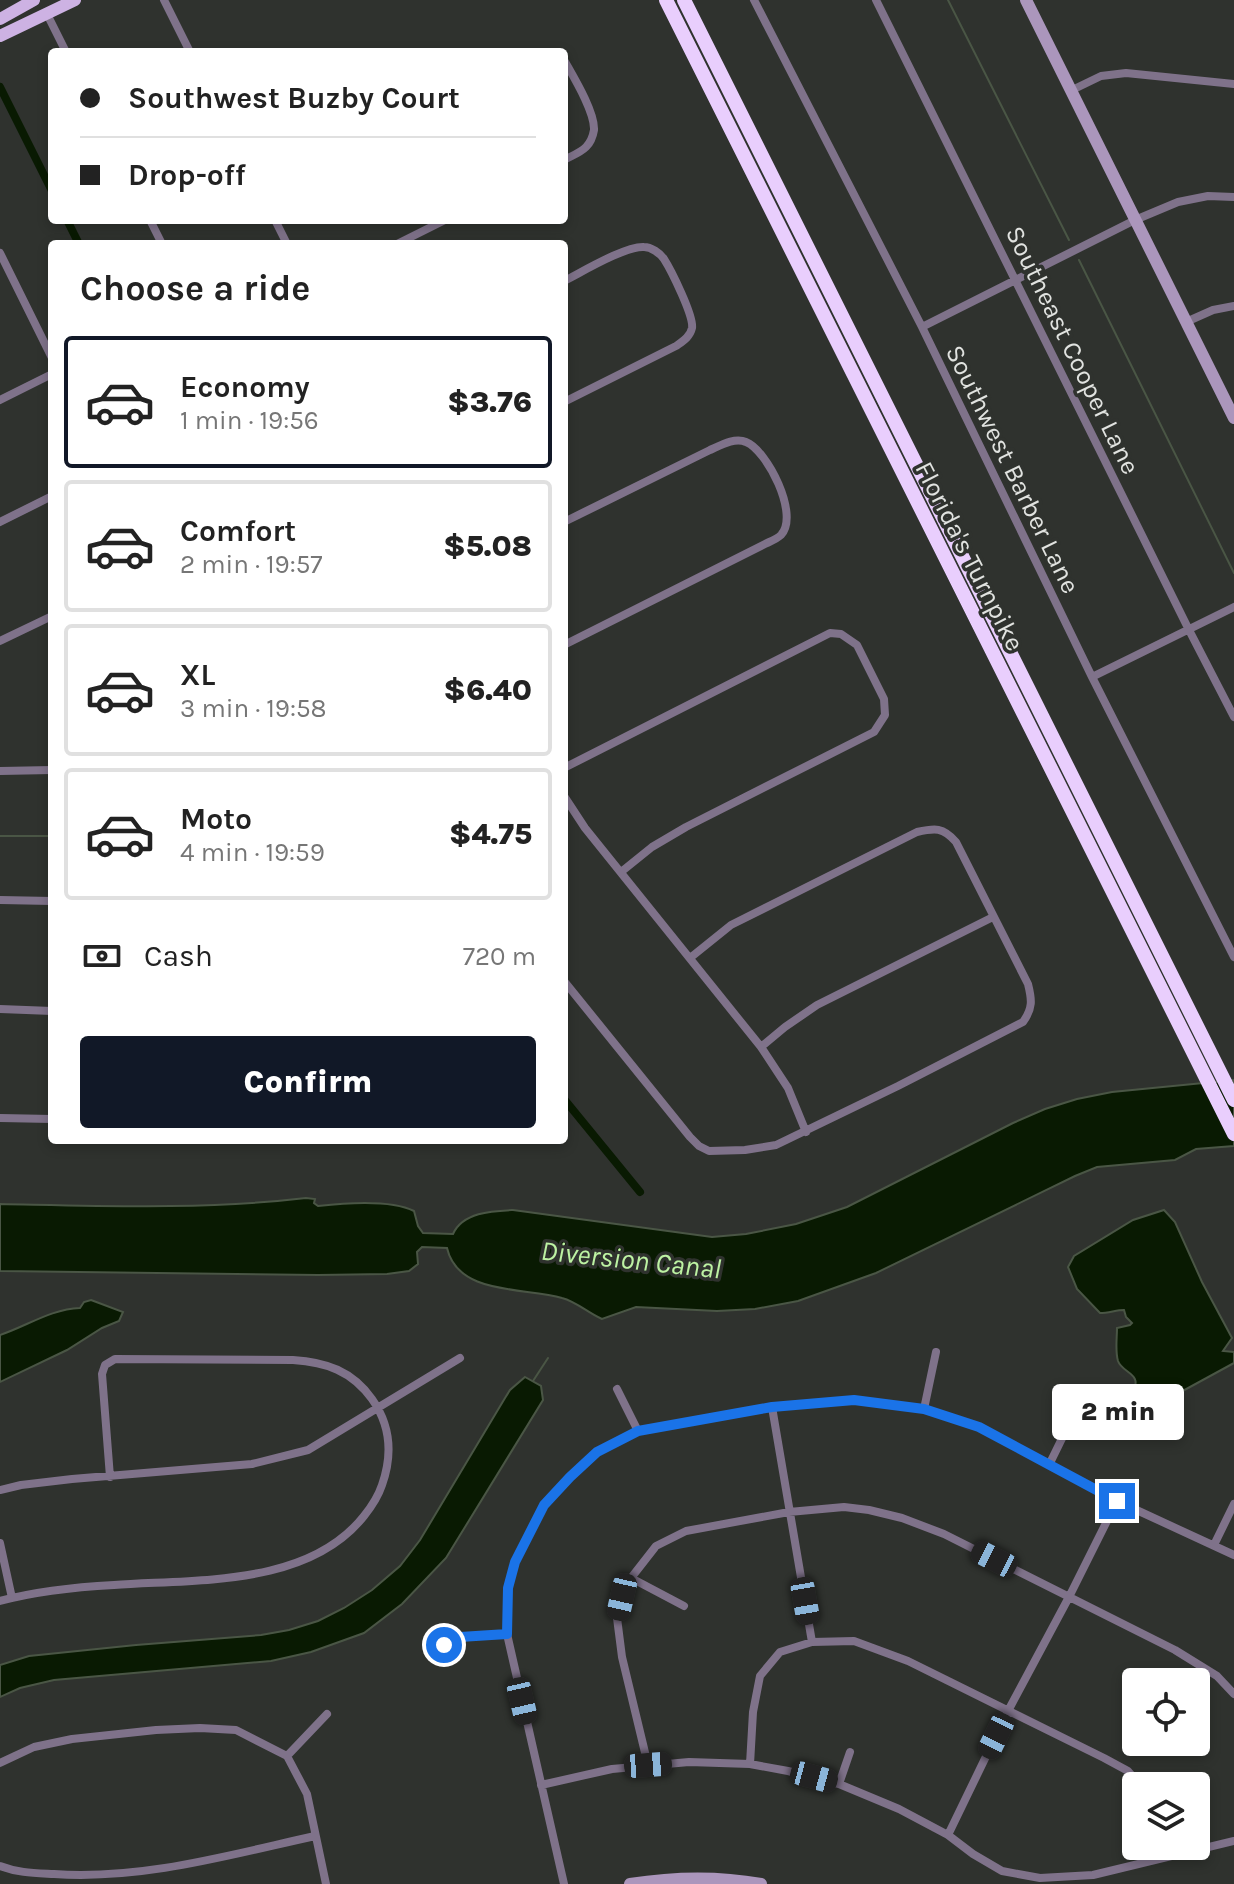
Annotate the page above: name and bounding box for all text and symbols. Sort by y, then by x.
text: Southwest Buzby Court [128,80,460,116]
text: Drop-off [128,157,246,193]
street label: Southeast Cooper Lane [999,221,1146,479]
text: Choose a ride [80,267,310,309]
street label: Southwest Barber Lane [939,340,1086,599]
icon: car [84,366,156,438]
text: Economy [180,369,310,405]
text: $3.76 [447,384,532,420]
text: 1 min · 19:56 [180,405,319,436]
street label: Florida's Turnpike [908,456,1031,656]
icon: car [84,510,156,582]
text: Comfort [180,513,296,549]
text: $5.08 [443,528,532,564]
text: 2 min · 19:57 [180,549,323,580]
icon: car [84,654,156,726]
text: XL [180,657,215,693]
text: $6.40 [443,672,532,708]
text: 3 min · 19:58 [180,693,327,724]
icon: car [84,798,156,870]
text: Moto [180,801,252,837]
text: $4.75 [449,816,532,852]
text: 4 min · 19:59 [180,837,325,868]
icon: cash [80,934,124,978]
text: Cash [144,938,213,974]
text: 720 m [463,941,536,972]
button: Confirm [80,1036,536,1128]
water label: Diversion Canal [539,1234,723,1285]
callout: 2 min [1051,1385,1183,1441]
text: 2 min [1081,1396,1155,1427]
route end [1099,1483,1135,1519]
car [967,1537,1021,1581]
car [605,1571,639,1623]
car [789,1575,821,1627]
route start [426,1627,462,1663]
map controls [1122,1668,1210,1860]
button: locate [1122,1668,1210,1756]
car [505,1675,539,1727]
car [975,1709,1017,1763]
car [623,1751,673,1779]
car [788,1759,840,1795]
button: layers [1122,1772,1210,1860]

